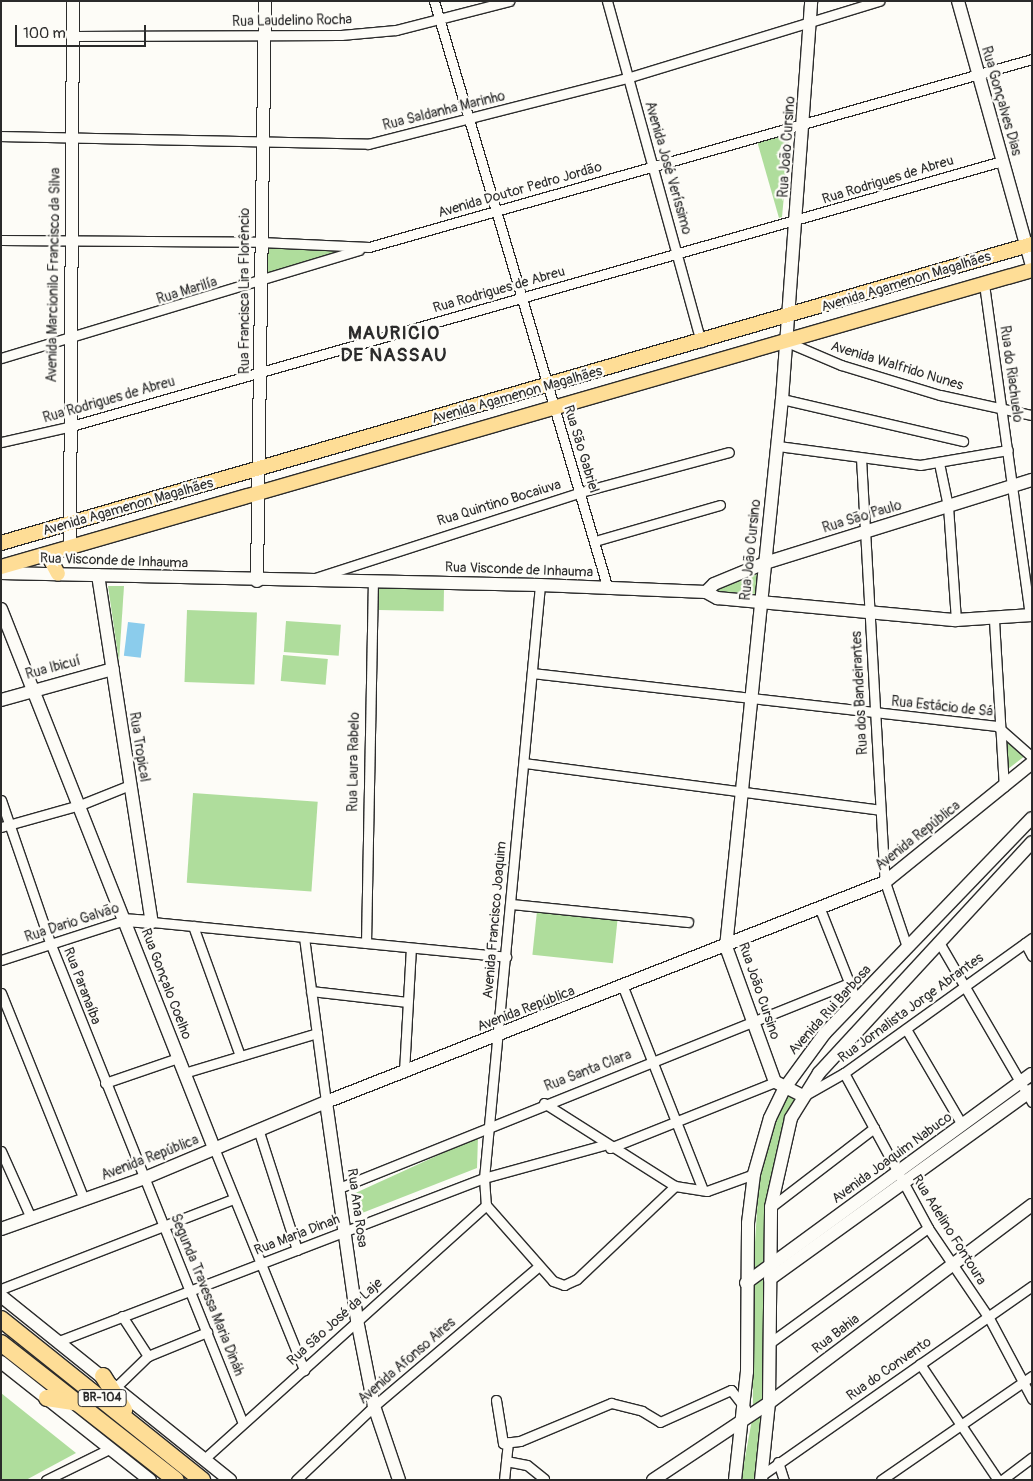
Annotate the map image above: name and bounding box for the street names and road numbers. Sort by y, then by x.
street label: Rua Laudelino Rocha [232,12,352,30]
street label: Rua Gonçalves Dias [977,44,1025,158]
street label: Rua Saldanha Marinho [381,88,507,134]
street label: Rua João Cursino [775,96,799,198]
street label: Avenida José Veríssimo [641,99,695,237]
street label: Rua Rodrigues de Abreu [820,152,956,208]
street label: Avenida Doutor Pedro Jordão [436,159,604,221]
street label: Avenida Marcionilo Francisco da Silva [44,167,64,383]
street label: Rua Francisca Lira Florêncio [237,208,253,374]
street label: Avenida Agamenon Magalhães [819,248,993,316]
street label: Rua Rodrigues de Abreu [431,263,567,317]
street label: Rua Marilía [155,274,219,308]
street label: Rua do Riachuelo [996,325,1026,423]
street label: Avenida Walfrido Nunes [829,338,965,394]
street label: Avenida Agamenon Magalhães [430,363,604,427]
street label: Rua Rodrigues de Abreu [41,373,177,427]
street label: Rua São Gabriel [560,403,602,495]
street label: Avenida Agamenon Magalhães [41,475,215,539]
street label: Rua Quintino Bocaiuva [435,476,563,530]
street label: Rua São Paulo [820,497,904,537]
street label: Rua João Cursino [737,499,765,601]
street label: Rua Visconde de Inhauma [40,550,188,572]
street label: Rua Visconde de Inhauma [445,559,593,581]
street label: Rua dos Bandeirantes [848,631,872,755]
street label: Rua Ibicuí [24,653,82,683]
street label: Rua Estácio de Sá [890,693,994,721]
street label: Rua Tropical [125,711,153,783]
street label: Rua Laura Rabelo [345,712,363,812]
street label: Avenida República [872,798,964,874]
street label: Avenida Francisco Joaquim [480,841,510,999]
street label: Rua Dario Galvão [23,900,121,946]
street label: Rua Gonçalo Coelho [137,926,195,1042]
street label: Rua João Cursino [735,940,783,1042]
street label: Rua Paranaíba [60,945,104,1027]
street label: Rua Jornalista Jorge Abrantes [835,950,987,1066]
street label: Avenida Rui Barbosa [785,962,875,1058]
street label: Avenida República [475,983,577,1035]
street label: Rua Santa Clara [542,1047,634,1095]
street label: Avenida Joaquim Nabuco [829,1109,955,1207]
street label: Avenida República [99,1132,201,1184]
street label: Rua Ana Rosa [343,1167,371,1249]
street label: Rua Adelino Fontoura [908,1172,990,1288]
street label: Segunda Travessa Maria Dináh [167,1211,247,1379]
street label: Rua Maria Dinah [252,1211,342,1259]
street label: Rua São José da Laje [284,1275,386,1369]
street label: Rua Bahia [809,1311,863,1357]
street label: Avenida Afonso Aires [355,1314,459,1408]
street label: Rua do Convento [843,1334,935,1404]
road number: BR-104 [77,1389,127,1408]

